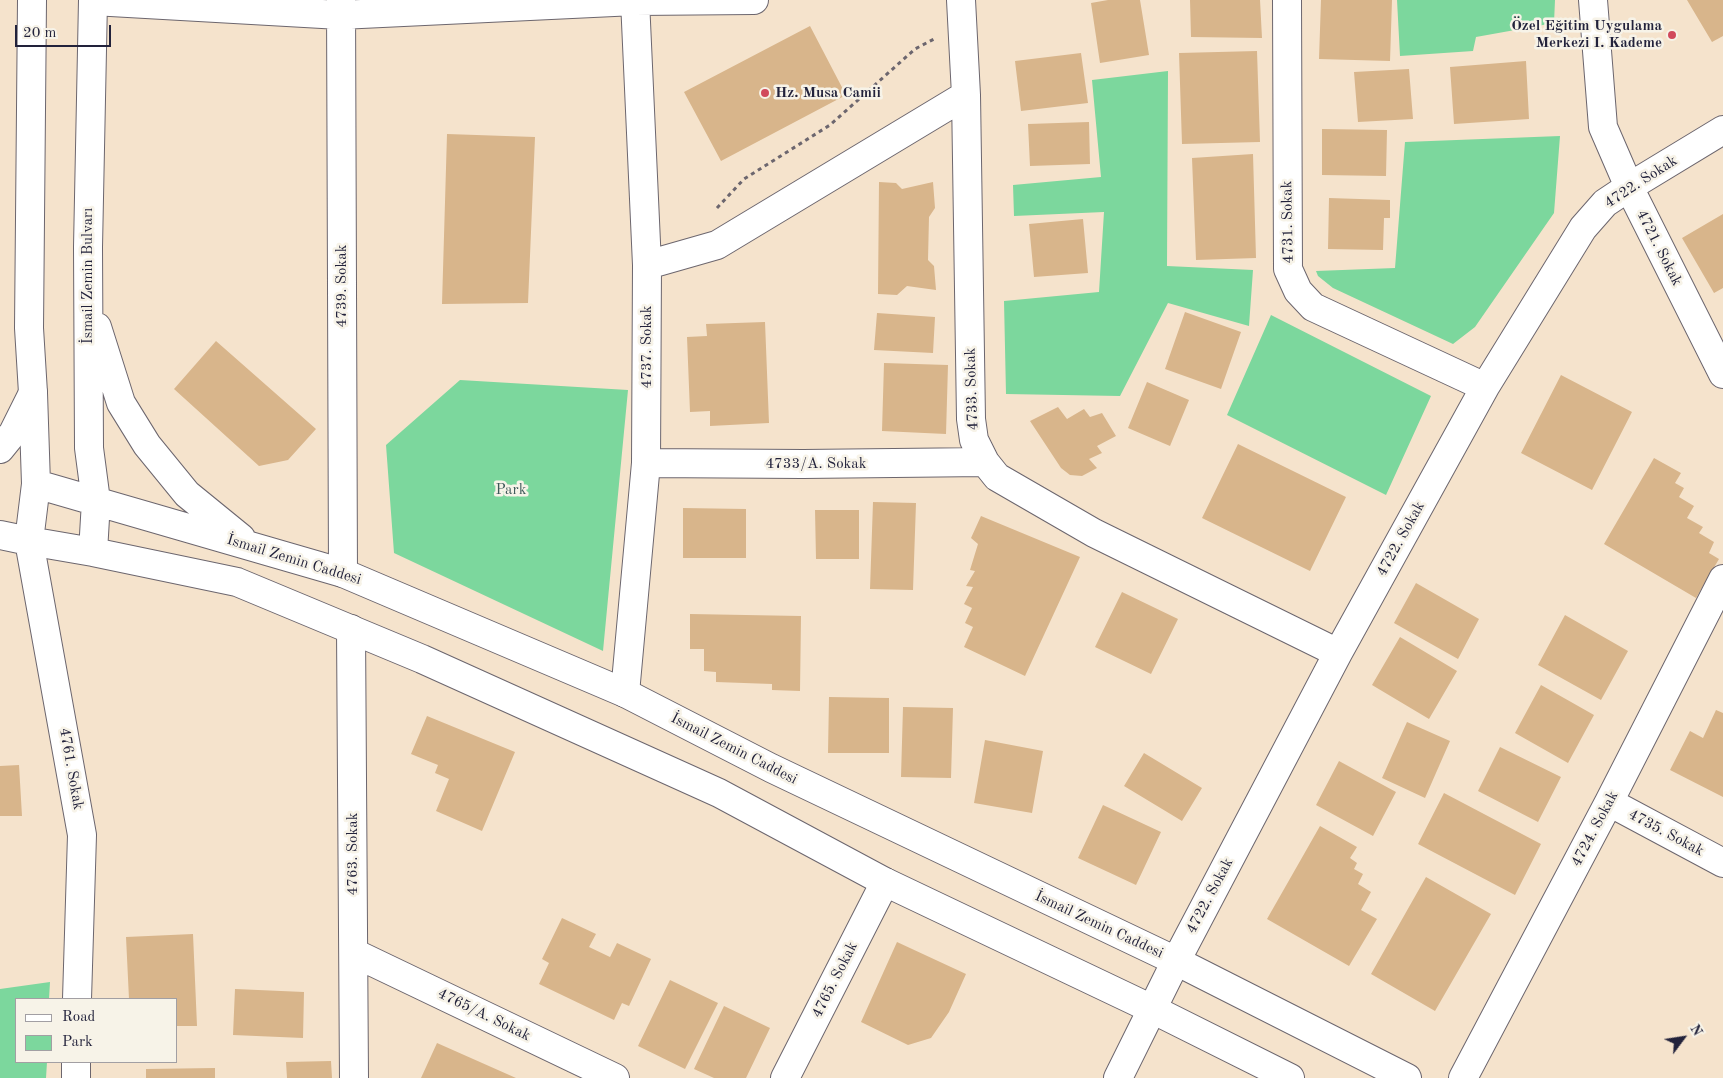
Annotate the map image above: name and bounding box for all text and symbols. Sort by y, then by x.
scale bar [18,15,114,47]
place label: Özel Eğitim Uygulama Merkezi I. Kademe [1511,17,1662,52]
text: 20 m [23,26,57,41]
marker: Özel Eğitim Uygulama Merkezi I. Kademe [1666,29,1678,41]
place label: Hz. Musa Camii [775,84,881,102]
marker: Hz. Musa Camii [759,87,771,99]
street label: 4722. Sokak [1601,152,1681,212]
street label: 4731. Sokak [1278,180,1298,264]
street label: 4721. Sokak [1632,207,1686,289]
street label: İsmail Zemin Bulvarı [79,208,97,344]
street label: 4739. Sokak [333,245,351,327]
street label: 4737. Sokak [638,306,656,388]
street label: 4733. Sokak [962,347,982,431]
street label: 4733/A. Sokak [765,455,867,473]
park label: Park [496,481,526,499]
street label: 4722. Sokak [1373,498,1429,580]
street label: İsmail Zemin Caddesi [225,531,363,589]
street label: İsmail Zemin Caddesi [668,709,800,789]
street label: 4761. Sokak [55,727,87,811]
street label: 4724. Sokak [1568,788,1622,870]
street label: 4735. Sokak [1625,806,1707,860]
street label: 4763. Sokak [344,813,362,895]
street label: 4722. Sokak [1183,855,1237,937]
street label: İsmail Zemin Caddesi [1032,887,1166,963]
street label: 4765. Sokak [808,939,862,1021]
street label: 4765/A. Sokak [435,985,533,1045]
legend [15,998,178,1063]
text: Road [62,1010,95,1025]
north arrow [1658,1013,1708,1063]
text: N [1687,1022,1705,1038]
text: Park [62,1035,93,1050]

